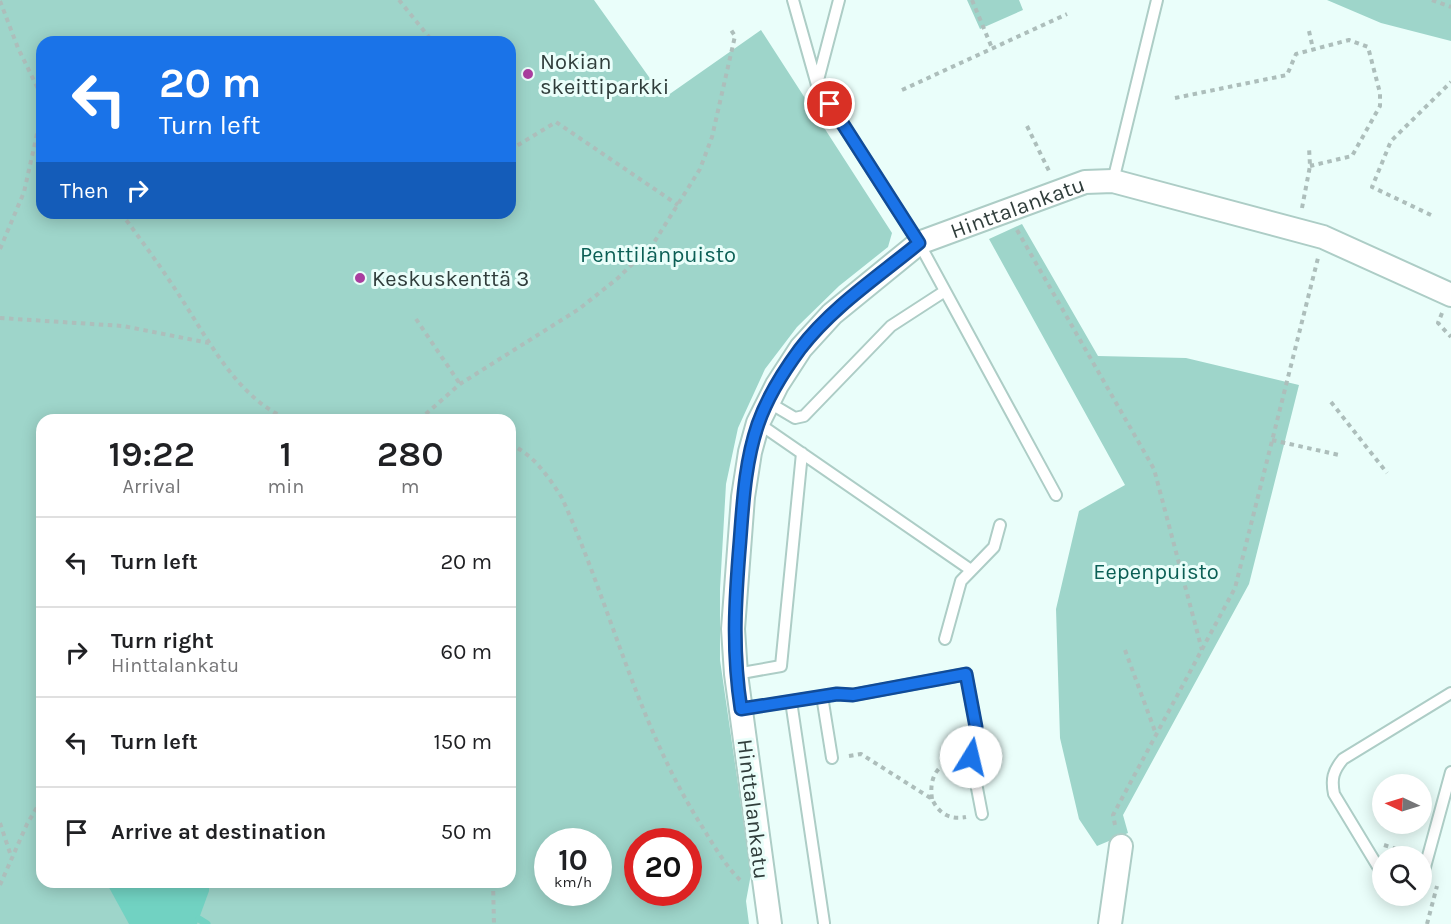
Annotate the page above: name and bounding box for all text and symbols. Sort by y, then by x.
place label: Nokian skeittiparkki [540,49,669,100]
text: 20 m [159,58,261,108]
icon: left [60,60,138,138]
marker: Nokian skeittiparkki [521,67,535,81]
pin [804,78,855,129]
icon: arrive [813,87,846,120]
text: Turn left [159,109,260,141]
street label: Hinttalankatu [947,171,1088,244]
icon: right [121,174,154,207]
text: Then [60,178,109,204]
park label: Penttilänpuisto [580,242,736,268]
place label: Keskuskenttä 3 [372,266,529,292]
marker: Keskuskenttä 3 [353,271,367,285]
text: 19:22 [108,433,195,475]
text: 1 [280,433,292,475]
text: 280 [377,433,444,475]
text: Arrival [122,475,181,498]
text: min [268,475,304,498]
text: m [401,475,419,498]
icon: left [60,546,93,579]
text: Turn left [111,549,198,575]
text: 20 m [440,549,492,575]
park label: Eepenpuisto [1093,559,1219,585]
text: Turn right [111,628,214,654]
icon: right [60,636,93,669]
text: 60 m [441,639,492,665]
text: Hinttalankatu [111,654,239,677]
position arrow [939,725,1003,789]
icon: left [60,726,93,759]
text: Turn left [111,729,198,755]
text: 150 m [433,729,492,755]
street label: Hinttalankatu [732,738,774,881]
north arrow [1372,774,1432,834]
map controls [1372,774,1432,906]
icon: arrive [60,816,93,849]
text: Arrive at destination [111,819,326,845]
text: 50 m [441,819,492,845]
speed limit sign: 20 [624,828,702,906]
text: 10 [558,842,588,878]
button: search [1372,846,1432,906]
text: km/h [554,873,592,891]

